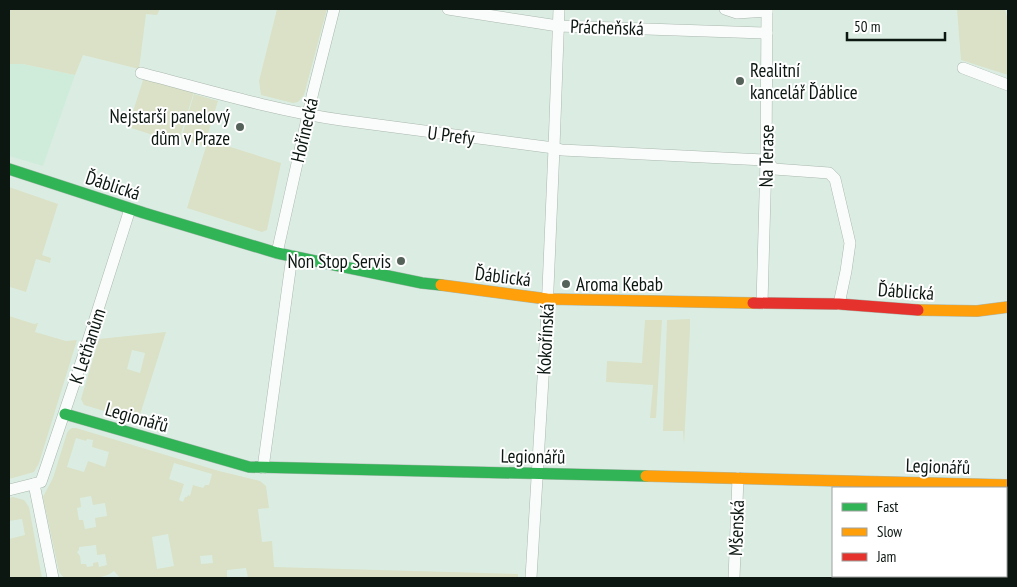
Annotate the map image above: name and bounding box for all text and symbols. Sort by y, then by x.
scale bar [847,10,944,42]
street label: Prácheňská [570,14,644,40]
text: 50 m [854,17,880,36]
place label: Realitní kancelář Ďáblice [750,58,858,104]
marker: Realitní kancelář Ďáblice [734,75,746,87]
street label: Hořínecká [285,95,323,165]
place label: Nejstarší panelový dům v Praze [110,104,231,150]
street label: U Prefy [426,120,477,150]
marker: Nejstarší panelový dům v Praze [234,121,246,133]
street label: Na Terase [753,124,779,188]
street label: Ďáblická [83,165,143,205]
place label: Non Stop Servis [287,249,391,273]
marker: Non Stop Servis [395,255,407,267]
street label: Ďáblická [474,261,532,291]
place label: Aroma Kebab [576,272,663,296]
street label: Ďáblická [877,277,935,305]
marker: Aroma Kebab [560,278,572,290]
street label: Kokořínská [531,303,559,375]
street label: K Letňanům [64,305,110,387]
street label: Legionářů [103,397,171,437]
street label: Legionářů [500,443,566,469]
street label: Legionářů [905,453,971,479]
legend [832,487,1007,577]
text: Fast [877,497,898,516]
street label: Mšenská [723,500,749,556]
text: Slow [877,522,902,541]
text: Jam [876,547,896,566]

